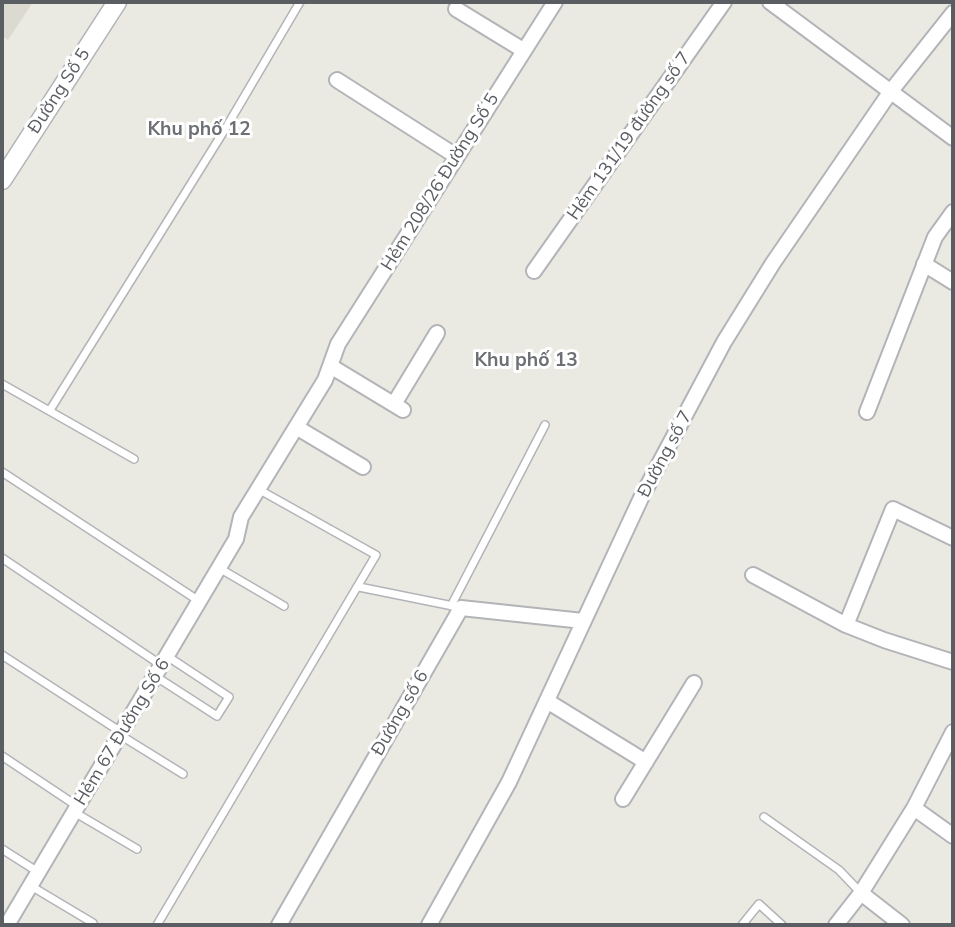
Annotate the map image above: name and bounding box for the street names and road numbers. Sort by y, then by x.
street label: Đường Số 5 [23,44,95,138]
street label: Hẻm 131/19 đường số 7 [563,48,695,224]
street label: Hẻm 208/26 Đường Số 5 [376,89,504,275]
street label: Đường số 7 [633,407,697,501]
street label: Hẻm 67 Đường Số 6 [70,655,174,809]
street label: Đường số 6 [367,667,433,759]

